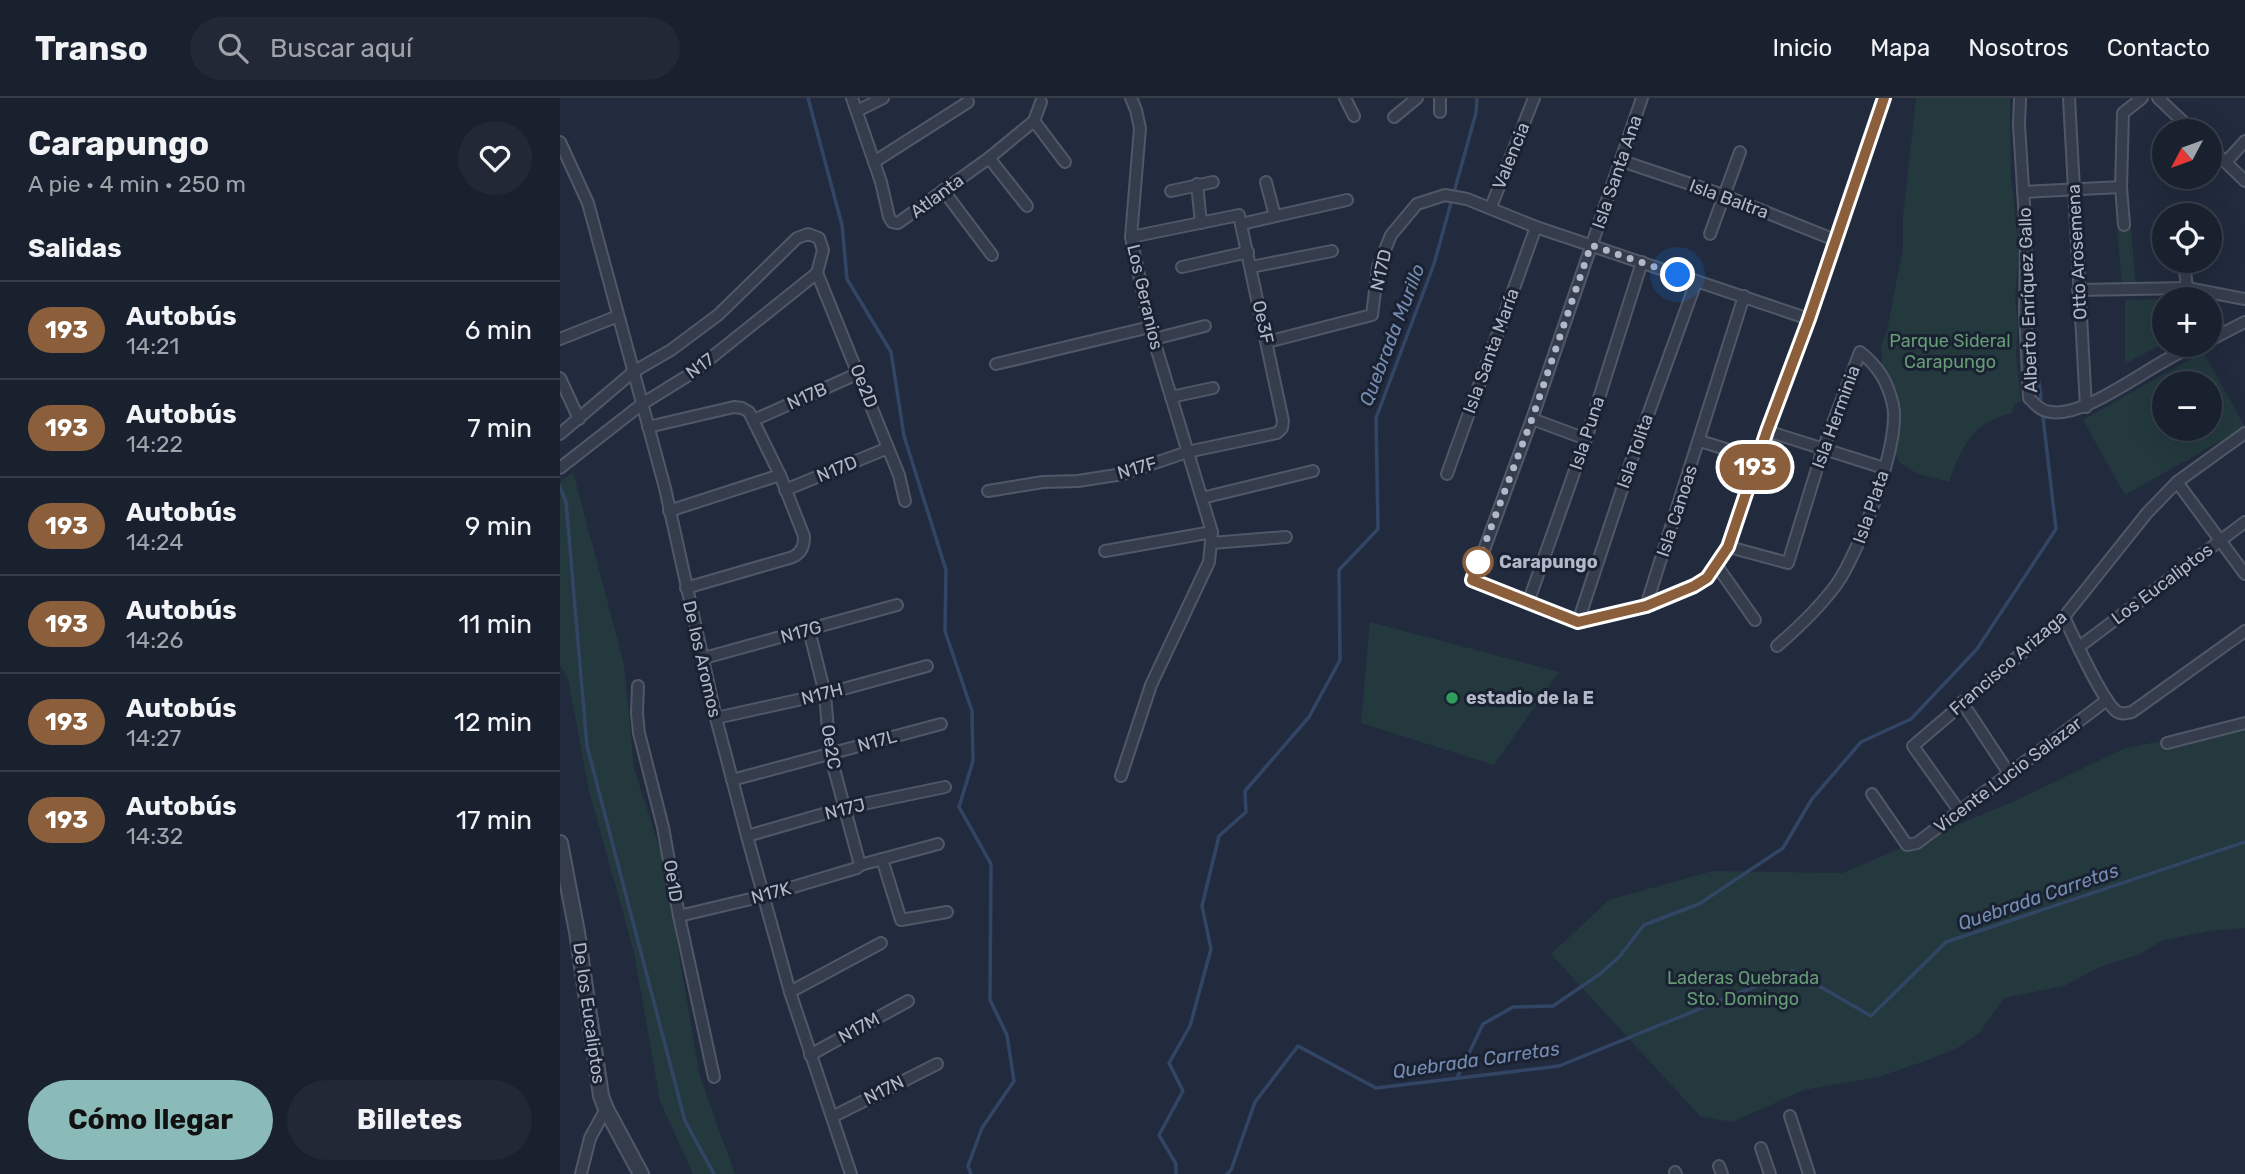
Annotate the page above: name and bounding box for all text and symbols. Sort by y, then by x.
search box [190,17,680,80]
text: Transo [35,29,148,68]
icon: search [214,29,252,67]
text: Buscar aquí [270,33,412,64]
text: Inicio [1773,34,1832,62]
text: Mapa [1870,34,1930,62]
text: Nosotros [1968,34,2069,62]
text: Contacto [2107,34,2210,62]
street label: Isla Santa Ana [1587,112,1647,232]
street label: Valencia [1488,119,1534,193]
north arrow [2152,119,2222,189]
map controls [2152,119,2222,441]
button: heart [458,121,532,195]
text: Carapungo [28,124,209,163]
street label: Atlanta [906,169,968,223]
text: A pie · 4 min · 250 m [28,170,246,198]
street label: Isla Baltra [1686,174,1772,224]
street label: Otto Arosemena [2062,184,2092,320]
button: locate [2152,203,2222,273]
street label: Alberto Enríquez Gallo [2014,207,2042,393]
text: Salidas [28,233,122,264]
street label: Los Geranios [1122,242,1168,352]
street label: N17D [1366,247,1396,293]
your location [1660,257,1695,292]
water label: Quebrada Murillo [1354,261,1430,409]
street label: Isla Santa María [1458,285,1524,417]
button: + [2152,287,2222,357]
street label: Oe3F [1248,298,1278,346]
text: Autobús [126,301,237,332]
text: 6 min [465,315,532,346]
text: 193 [45,316,88,344]
park label: Parque Sideral Carapungo [1889,330,2011,373]
text: 14:21 [126,332,179,360]
street label: N17 [682,348,718,384]
street label: Oe2D [845,361,883,411]
street label: Isla Herminia [1807,362,1865,472]
button: − [2152,371,2222,441]
street label: N17B [784,378,830,414]
street label: Isla Puna [1565,393,1609,473]
text: Autobús [126,399,237,430]
street label: Isla Tolita [1612,411,1658,491]
text: 7 min [467,413,532,444]
text: 193 [45,414,88,442]
text: 14:22 [126,430,183,458]
line badge: 193 [1715,444,1795,490]
street label: N17D [813,451,861,487]
street label: N17F [1115,452,1159,484]
text: 193 [1734,453,1776,481]
street label: Isla Canoas [1652,462,1702,560]
street label: Isla Plata [1848,468,1894,546]
text: Autobús [126,497,237,528]
text: 9 min [465,511,532,542]
text: 193 [45,512,88,540]
text: 14:24 [126,528,184,556]
street label: Los Eucaliptos [2107,539,2217,629]
marker: Carapungo [1463,547,1493,577]
place label: Carapungo [1499,551,1598,573]
text: Autobús [126,595,237,626]
street label: De los Aromos [678,598,726,720]
street label: Francisco Arizaga [1945,606,2071,720]
text: 11 min [458,609,532,640]
text: 193 [45,610,88,638]
street label: N17G [778,616,824,648]
text: 14:26 [126,626,183,654]
street label: N17H [799,678,845,710]
place label: estadio de la E [1466,687,1594,709]
marker: estadio de la E [1444,690,1460,706]
text: Autobús [126,693,237,724]
text: 12 min [454,707,532,738]
text: 193 [45,708,88,736]
street label: Vicente Lucio Salazar [1930,712,2086,838]
street label: Oe2C [817,723,845,771]
text: 14:27 [126,724,181,752]
street label: N17L [855,725,899,757]
text: Autobús [126,791,237,822]
street label: N17J [823,793,867,825]
text: 17 min [456,805,532,836]
text: 193 [45,806,88,834]
text: 14:32 [126,822,183,850]
street label: Oe1D [659,858,687,904]
water label: Quebrada Carretas [1955,859,2122,935]
street label: N17K [749,877,793,909]
street label: De los Eucaliptos [568,941,610,1085]
park label: Laderas Quebrada Sto. Domingo [1667,967,1819,1010]
street label: N17M [835,1008,883,1048]
water label: Quebrada Carretas [1391,1037,1561,1083]
street label: N17N [860,1071,908,1109]
button: Cómo llegar [28,1080,273,1160]
button: Billetes [287,1080,532,1160]

